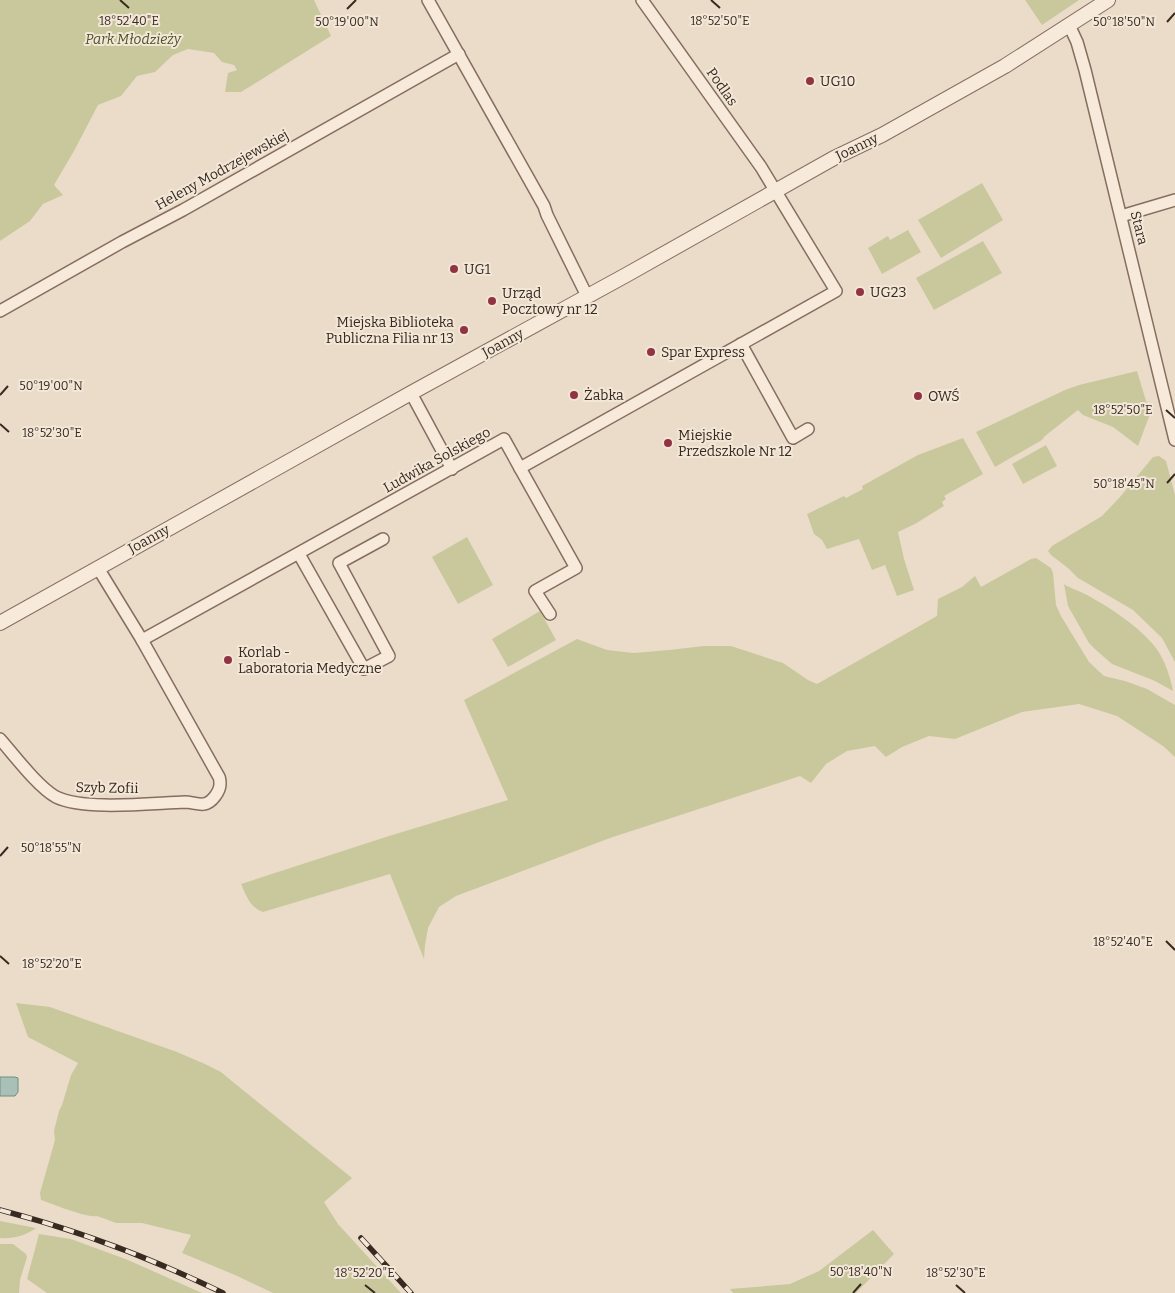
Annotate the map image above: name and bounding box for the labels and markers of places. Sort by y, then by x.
place label: UG10 [820,73,856,90]
marker: UG10 [804,75,816,87]
place label: UG1 [464,261,491,278]
marker: UG1 [448,263,460,275]
place label: UG23 [870,284,906,301]
place label: Urząd Pocztowy nr 12 [502,285,598,318]
marker: UG23 [854,286,866,298]
marker: Urząd Pocztowy nr 12 [486,295,498,307]
place label: Miejska Biblioteka Publiczna Filia nr 13 [326,314,454,347]
marker: Miejska Biblioteka Publiczna Filia nr 13 [458,324,470,336]
place label: Spar Express [661,344,745,361]
marker: Spar Express [645,346,657,358]
place label: Żabka [584,387,624,404]
place label: OWŚ [928,387,960,405]
marker: Żabka [568,389,580,401]
marker: OWŚ [912,390,924,402]
place label: Miejskie Przedszkole Nr 12 [678,427,792,460]
marker: Miejskie Przedszkole Nr 12 [662,437,674,449]
place label: Korlab - Laboratoria Medyczne [238,644,382,677]
marker: Korlab - Laboratoria Medyczne [222,654,234,666]

